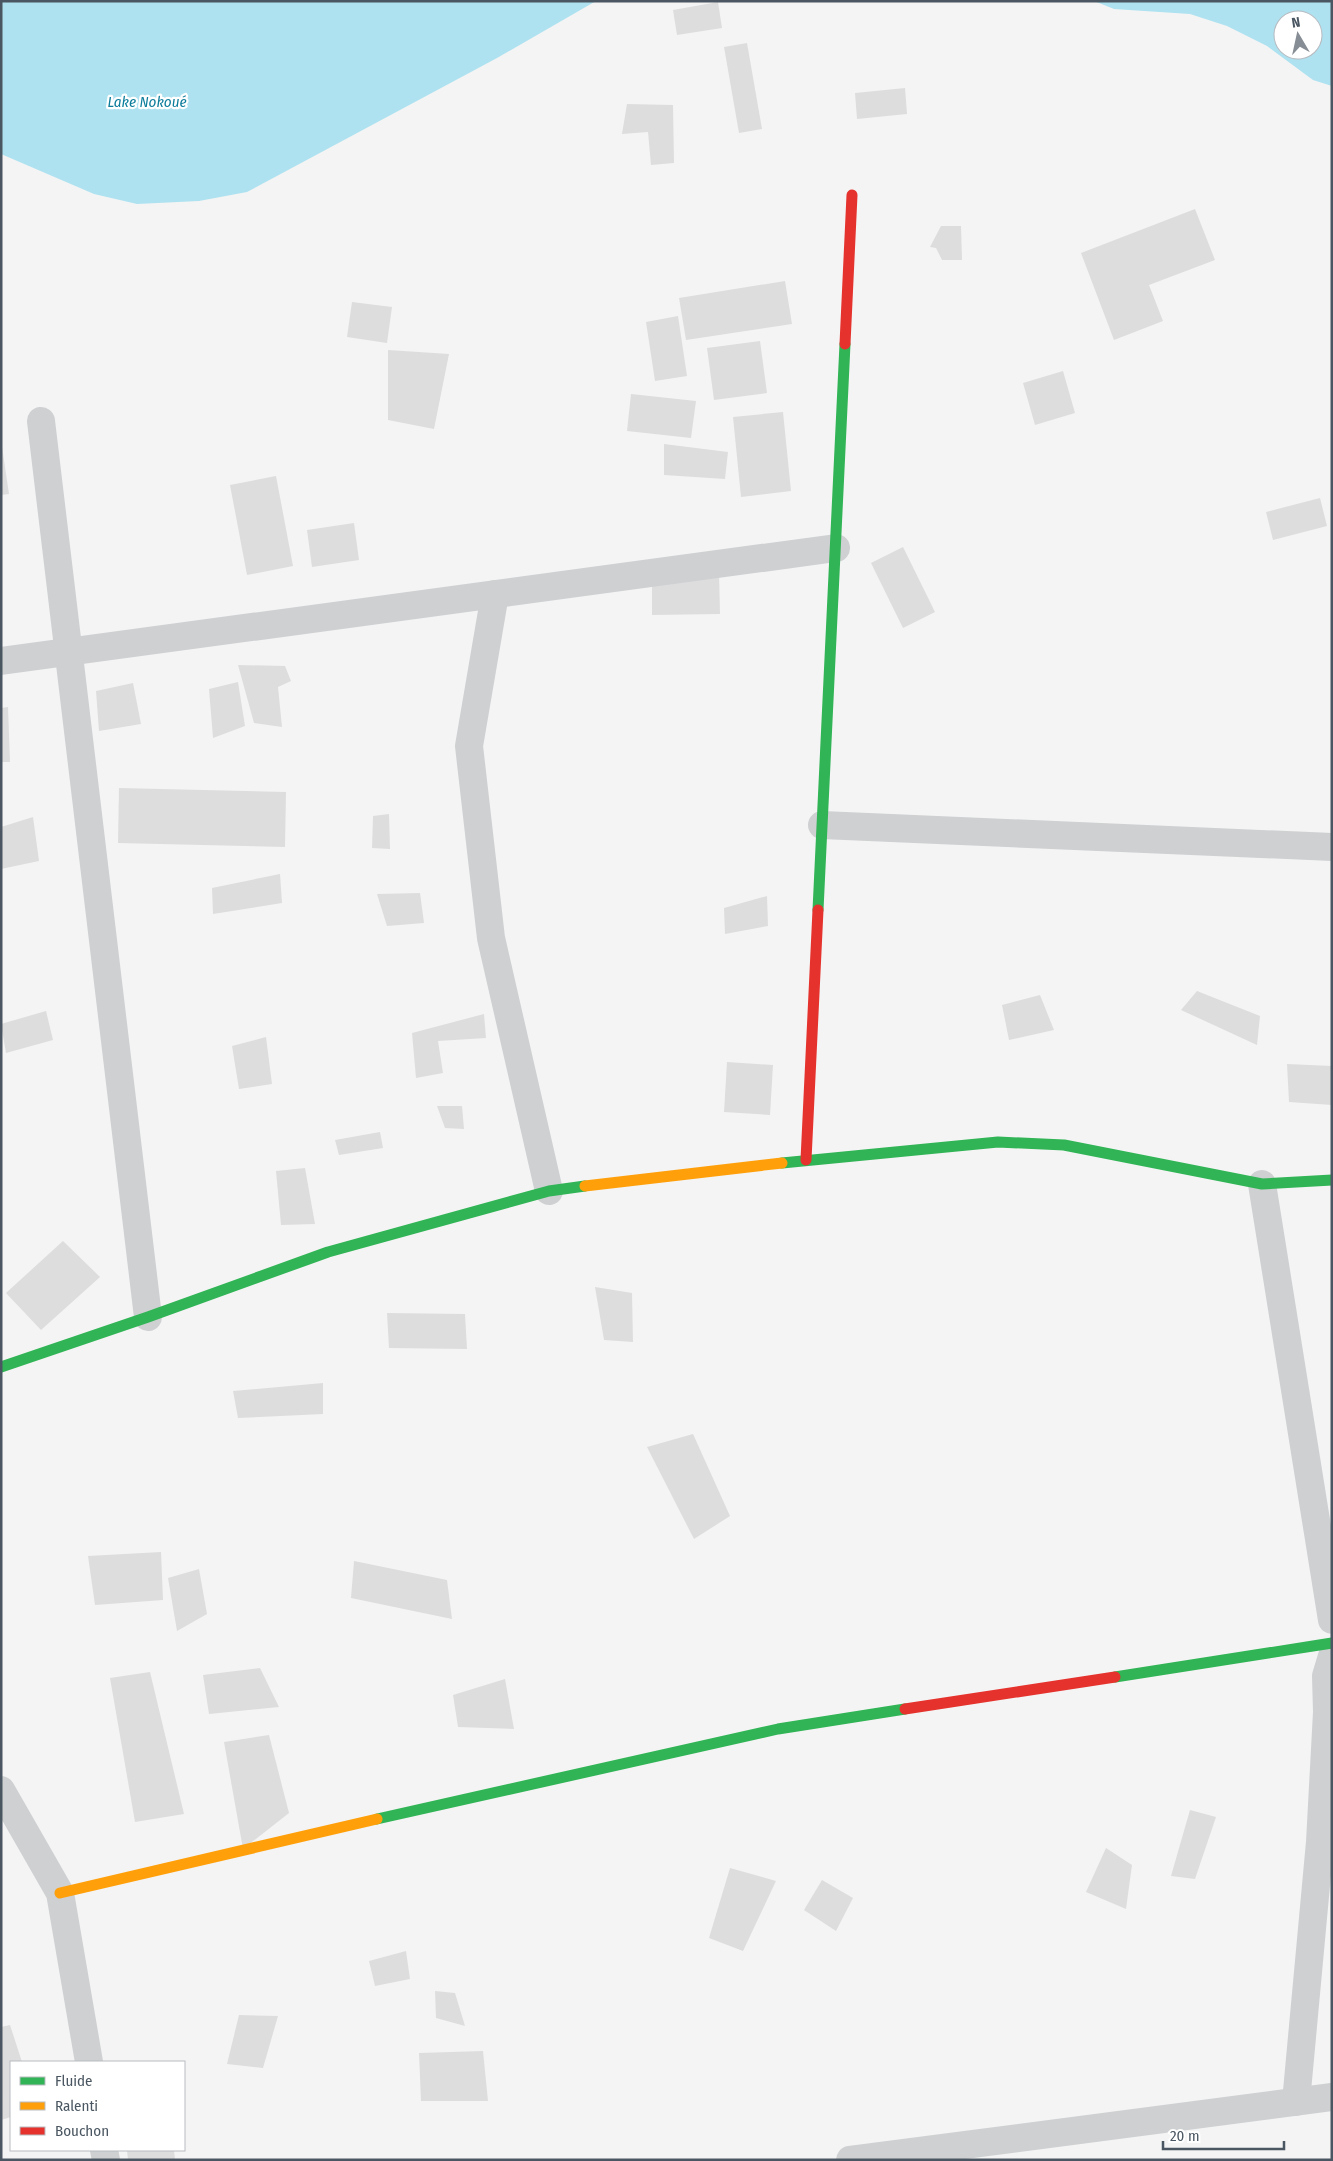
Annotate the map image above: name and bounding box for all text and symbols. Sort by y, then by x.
north arrow [1273,10,1323,60]
text: N [1291,14,1302,32]
water label: Lake Nokoué [107,93,187,111]
legend [10,2061,185,2151]
text: Fluide [55,2072,92,2090]
text: Ralenti [55,2097,98,2115]
scale bar [1163,2118,1284,2150]
text: Bouchon [55,2122,109,2140]
text: 20 m [1170,2127,1200,2145]

